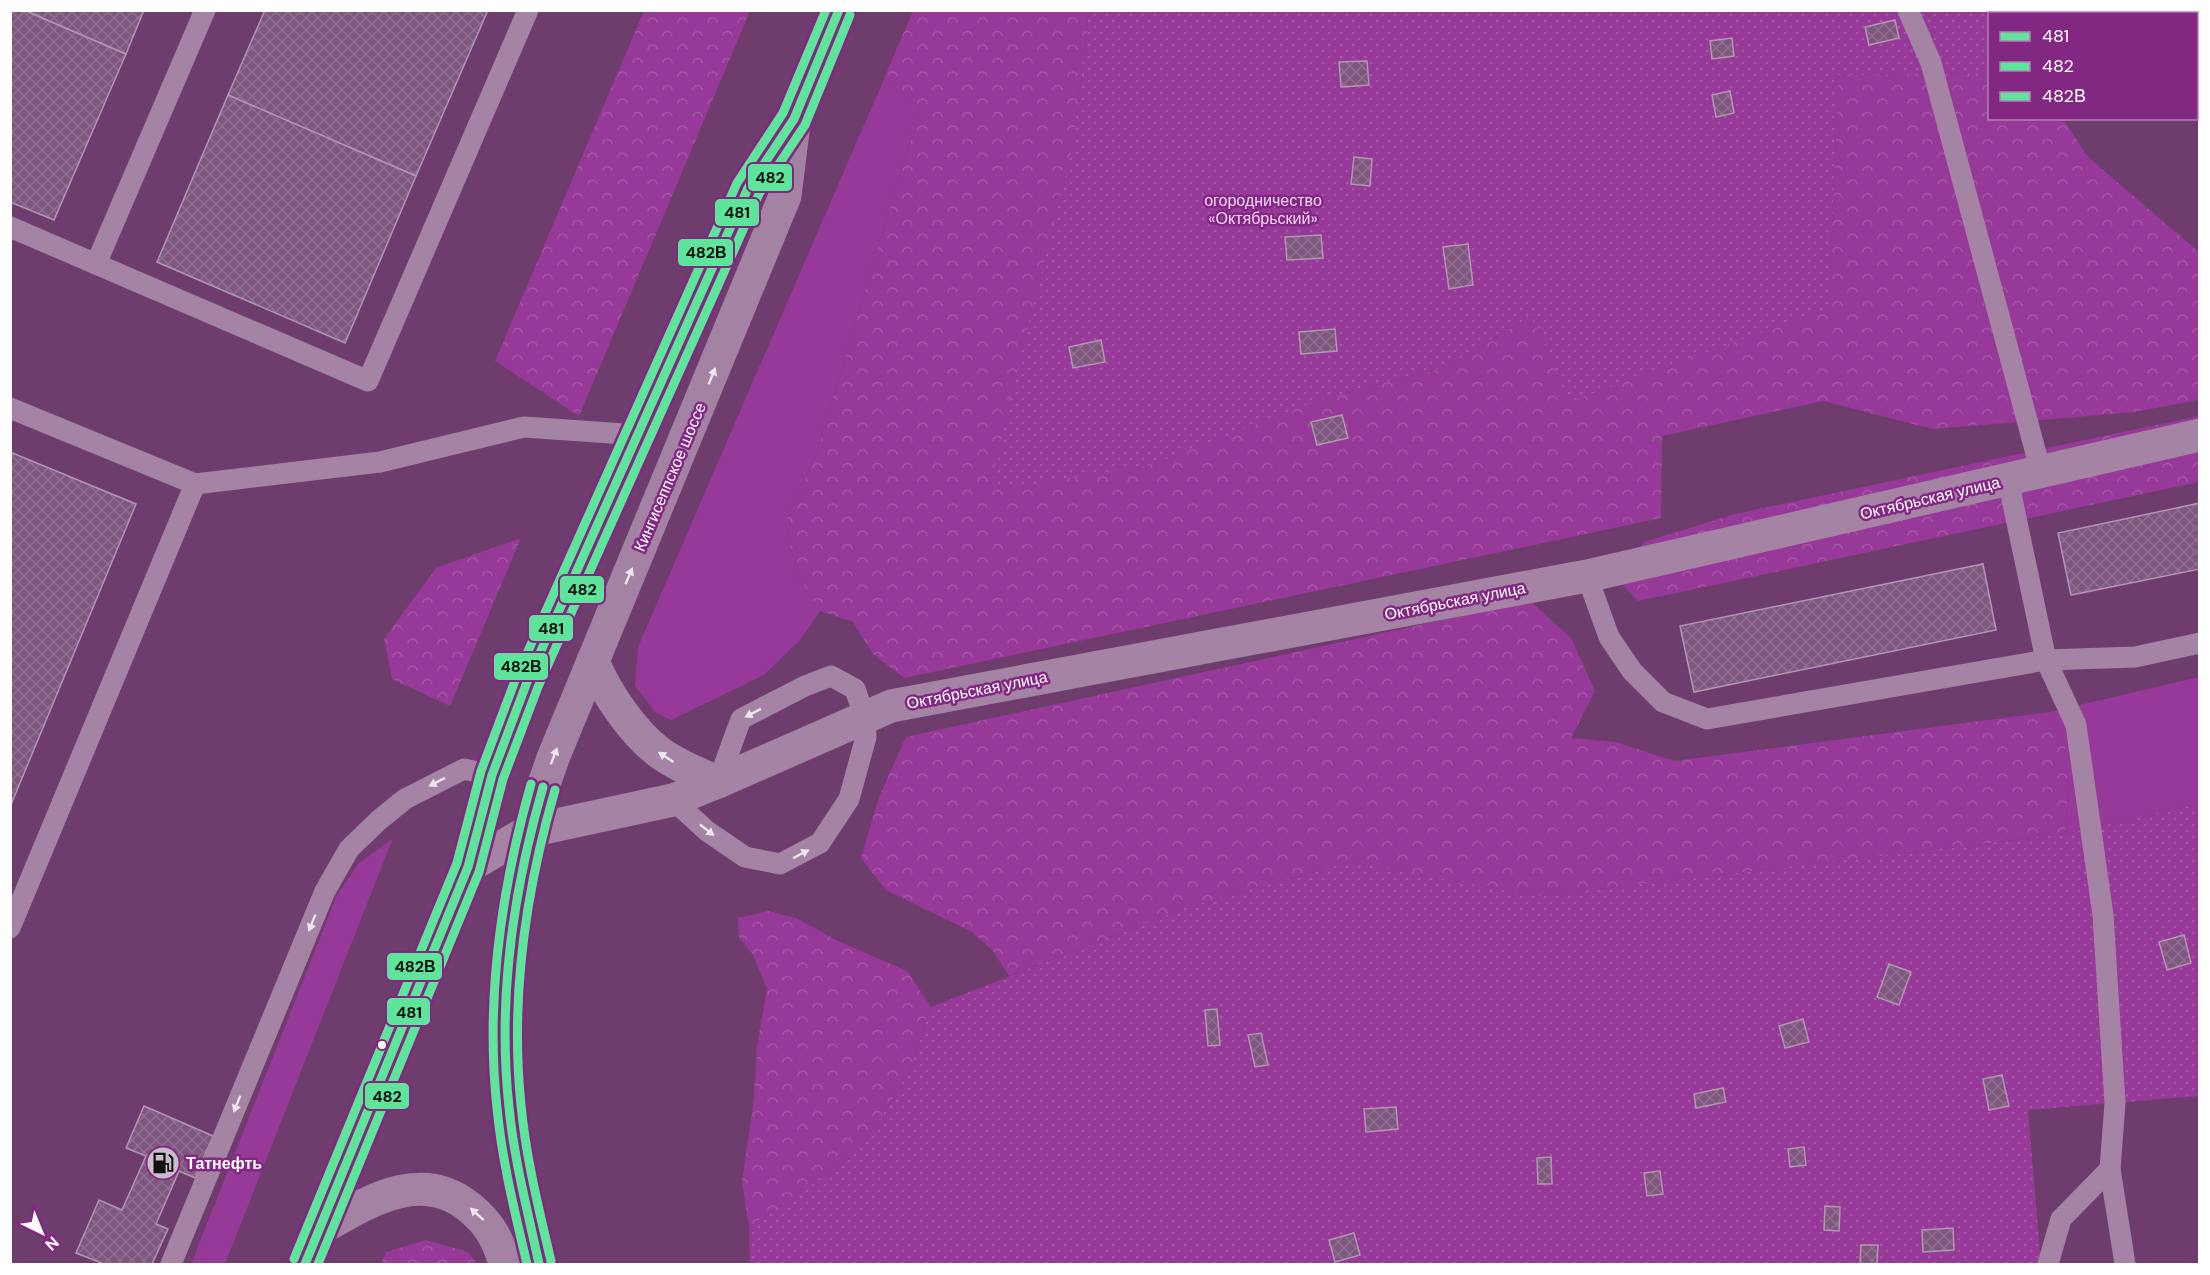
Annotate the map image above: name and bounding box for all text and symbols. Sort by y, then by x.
legend [1988,12,2198,120]
text: 481 [2042,24,2069,48]
text: 482 [2042,54,2074,78]
text: 482В [2042,84,2086,108]
line badge: 482 [747,163,793,192]
text: 482 [755,167,785,188]
park label: огородничество «Октябрьский» [1204,190,1322,229]
line badge: 481 [714,198,760,227]
text: 481 [724,202,750,223]
line badge: 482В [677,238,734,267]
text: 482В [685,242,727,263]
one-way arrow [708,367,717,385]
street label: Кингисеппское шоссе [629,399,711,555]
street label: Октябрьская улица [1858,472,2002,524]
one-way arrow [624,566,634,584]
line badge: 482 [559,575,605,604]
street label: Октябрьская улица [1383,577,1527,625]
text: 482 [567,579,597,600]
line badge: 481 [528,614,574,642]
text: 481 [538,618,564,639]
line badge: 482В [493,652,549,681]
text: 482В [500,656,542,677]
street label: Октябрьская улица [905,666,1049,714]
one-way arrow [744,708,761,718]
one-way arrow [550,747,559,765]
one-way arrow [658,751,674,762]
one-way arrow [429,778,446,787]
one-way arrow [700,824,715,836]
one-way arrow [792,849,809,858]
one-way arrow [307,915,317,933]
line badge: 482В [386,952,443,981]
text: 482В [394,956,436,977]
line badge: 481 [386,997,431,1026]
text: 481 [396,1002,422,1023]
unlabelled marker [376,1039,388,1051]
line badge: 482 [364,1082,410,1110]
text: 482 [372,1086,402,1107]
one-way arrow [232,1095,242,1113]
fuel station icon: Татнефть [145,1145,181,1181]
place label: Татнефть [186,1153,262,1174]
north arrow [12,1203,72,1263]
one-way arrow [470,1207,485,1221]
text: N [40,1232,63,1255]

